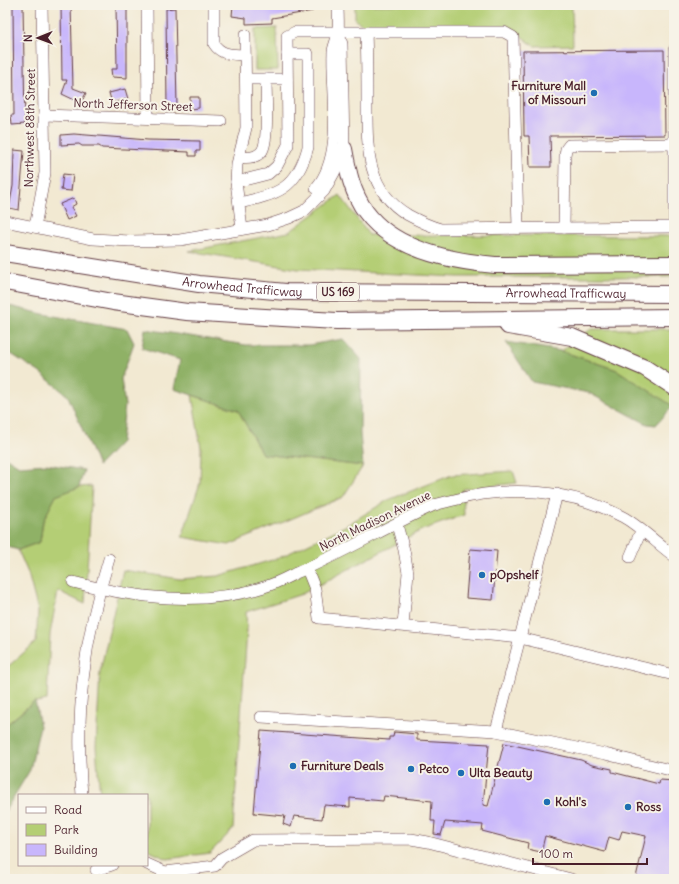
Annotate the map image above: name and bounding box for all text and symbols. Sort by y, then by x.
north arrow [18,18,58,58]
text: N [21,34,35,42]
street label: Northwest 88th Street [21,69,38,187]
place label: Furniture Mall of Missouri [511,78,586,107]
marker: Furniture Mall of Missouri [589,88,599,98]
street label: North Jefferson Street [73,95,193,114]
street label: Arrowhead Trafficway [181,273,303,299]
road number: US 169 [317,283,359,301]
street label: Arrowhead Trafficway [506,285,627,301]
street label: North Madison Avenue [317,487,433,554]
place label: pOpshelf [490,567,540,583]
marker: pOpshelf [477,570,487,580]
place label: Furniture Deals [301,758,384,773]
marker: Furniture Deals [288,761,298,771]
place label: Petco [419,761,449,776]
marker: Petco [406,764,416,774]
place label: Ulta Beauty [469,765,533,781]
marker: Ulta Beauty [456,768,466,778]
legend [18,794,148,866]
place label: Kohl's [555,794,587,809]
marker: Kohl's [542,797,552,807]
place label: Ross [636,799,662,814]
text: Road [54,802,82,817]
marker: Ross [623,802,633,812]
text: Park [54,822,79,837]
scale bar [533,840,647,866]
text: Building [54,842,98,857]
text: 100 m [539,846,573,861]

